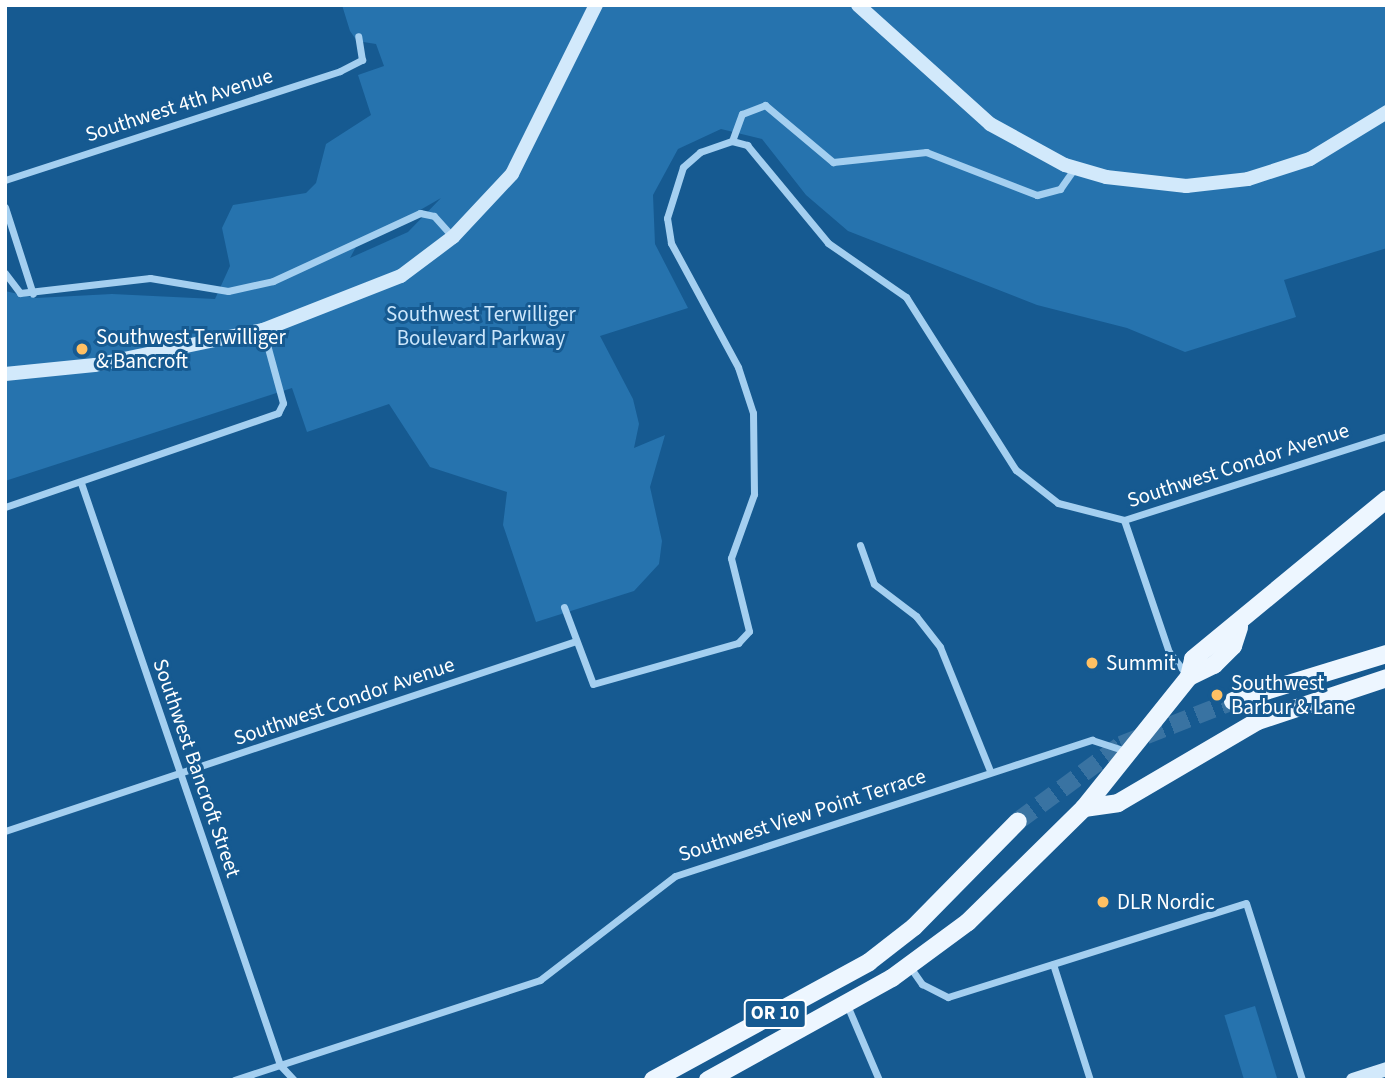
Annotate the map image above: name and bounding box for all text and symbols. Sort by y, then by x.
street label: Southwest 4th Avenue [82,63,276,147]
park label: Southwest Terwilliger Boulevard Parkway [386,301,576,351]
place label: Southwest Terwilliger & Bancroft [96,324,286,374]
marker: Southwest Terwilliger & Bancroft [74,341,90,357]
street label: Southwest Condor Avenue [1124,417,1352,513]
place label: Summit [1106,650,1176,676]
street label: Southwest Condor Avenue [230,651,458,751]
street label: Southwest Bancroft Street [148,655,246,881]
marker: Summit [1084,655,1100,671]
place label: Southwest Barbur & Lane [1231,670,1355,720]
marker: Southwest Barbur & Lane [1209,687,1225,703]
street label: Southwest View Point Terrace [675,763,929,867]
place label: DLR Nordic [1117,889,1215,915]
marker: DLR Nordic [1095,894,1111,910]
road number: OR 10 [744,998,806,1030]

